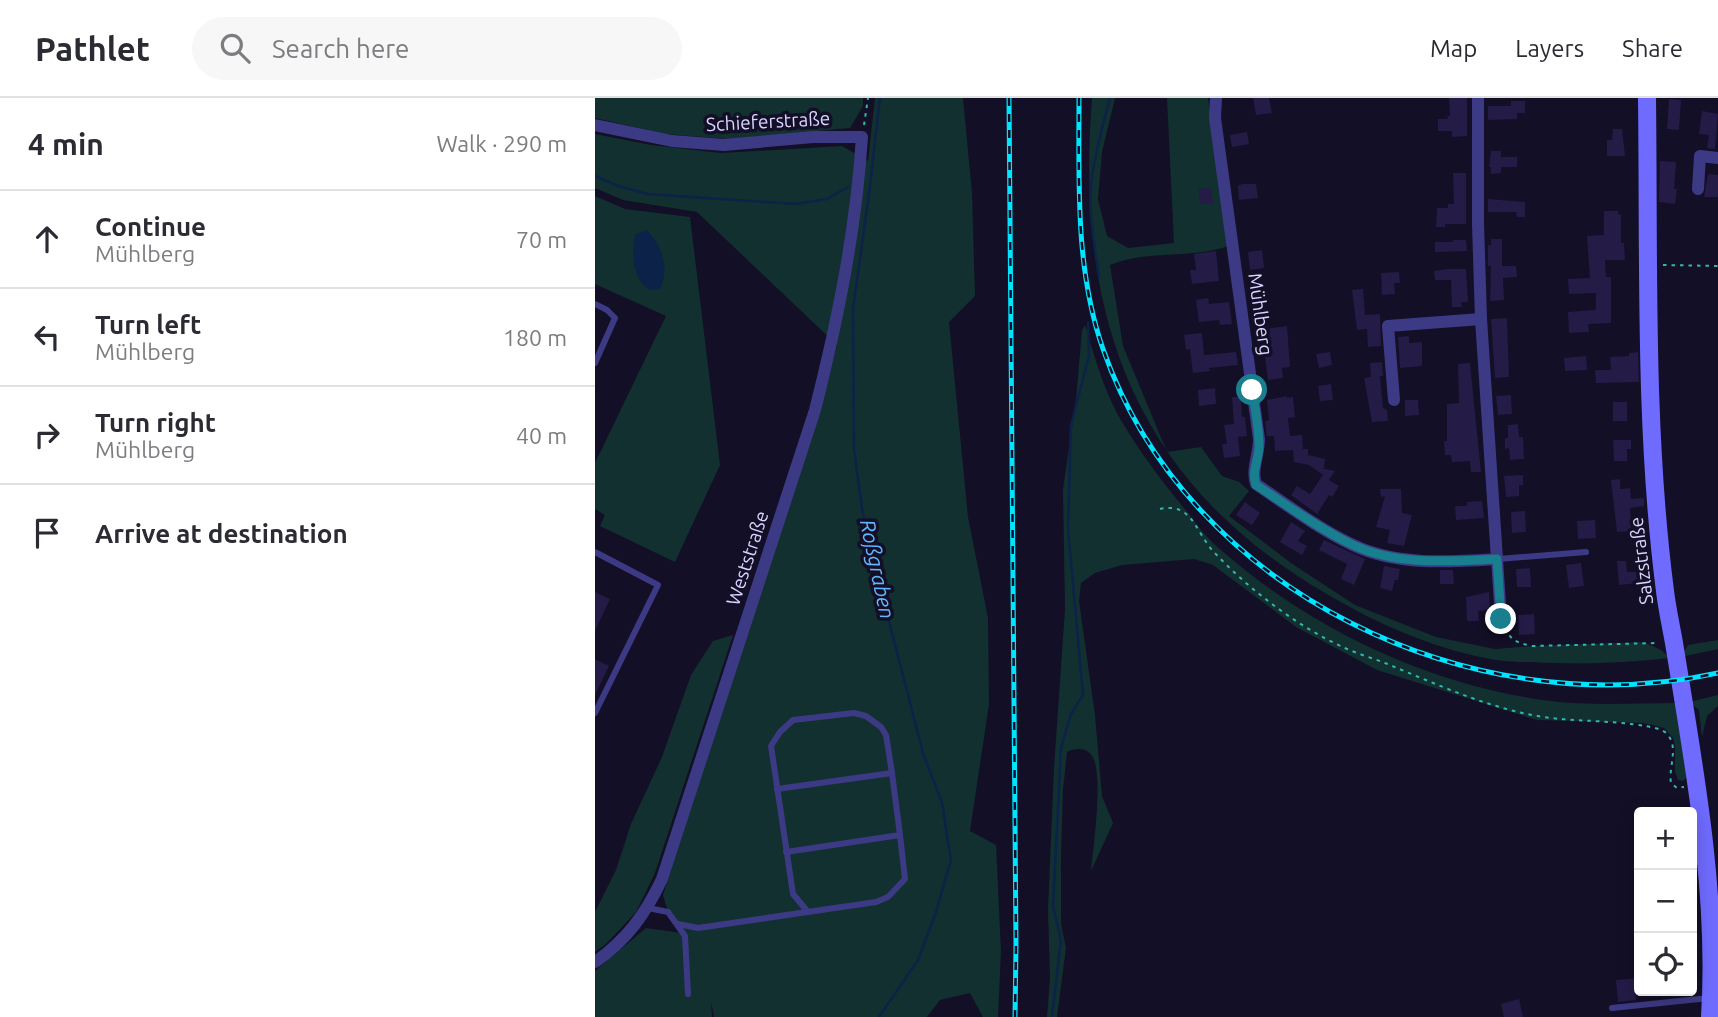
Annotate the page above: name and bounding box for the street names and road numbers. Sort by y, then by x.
street label: Schieferstraße [705,107,831,135]
street label: Mühlberg [1244,271,1278,357]
street label: Weststraße [721,508,773,608]
street label: Salzstraße [1625,516,1657,606]

